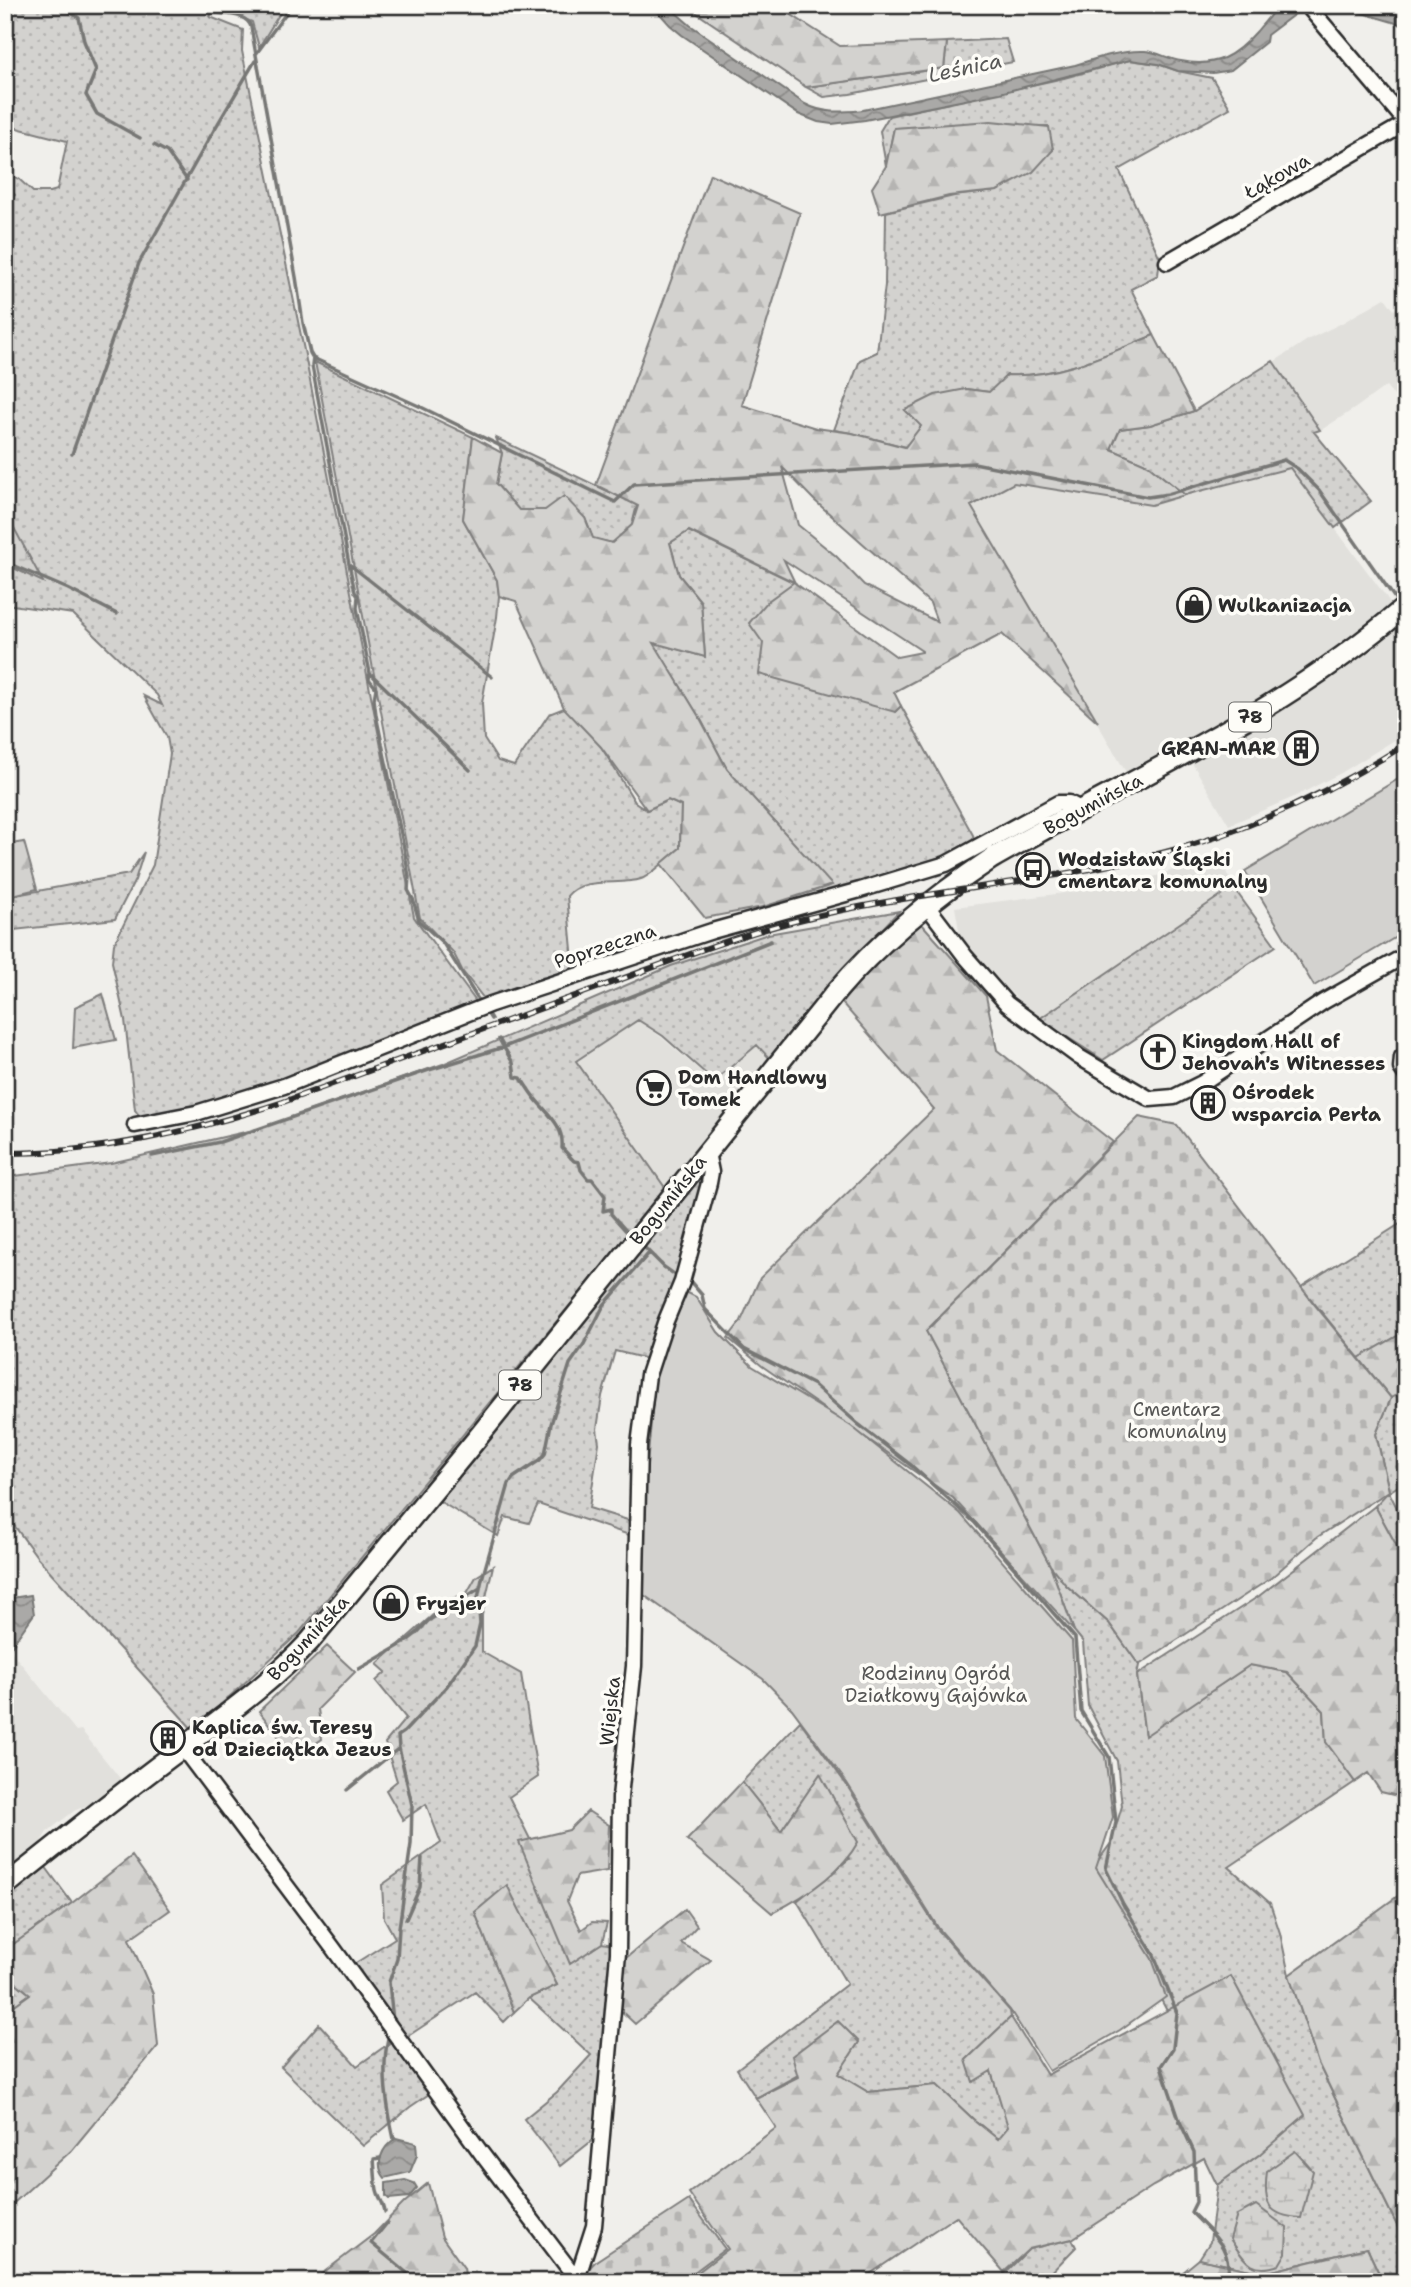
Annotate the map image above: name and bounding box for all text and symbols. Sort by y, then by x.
water label: Leśnica [926,47,1004,89]
street label: Łąkowa [1239,147,1314,205]
shop icon: Wulkanizacja [1175,586,1213,624]
place label: Wulkanizacja [1218,593,1351,618]
road number: 78 [1229,702,1271,732]
building icon: GRAN-MAR [1282,729,1320,767]
place label: GRAN-MAR [1161,736,1276,761]
street label: Bogumińska [1039,767,1147,841]
place label: Wodzisław Śląski cmentarz komunalny [1058,846,1268,894]
bus stop icon: Wodzisław Śląski cmentarz komunalny [1014,851,1052,889]
street label: Poprzeczna [551,918,659,974]
place label: Kingdom Hall of Jehovah's Witnesses [1182,1029,1385,1076]
church icon: Kingdom Hall of Jehovah's Witnesses [1139,1033,1177,1071]
place label: Dom Handlowy Tomek [678,1065,827,1112]
supermarket icon: Dom Handlowy Tomek [635,1069,673,1107]
place label: Ośrodek wsparcia Perła [1232,1080,1381,1127]
building icon: Ośrodek wsparcia Perła [1189,1084,1227,1122]
street label: Bogumińska [624,1150,712,1250]
road number: 78 [499,1370,541,1400]
park label: Cmentarz komunalny [1127,1397,1227,1444]
shop icon: Fryzjer [372,1584,410,1622]
street label: Bogumińska [262,1589,354,1686]
place label: Fryzjer [416,1591,486,1616]
park label: Rodzinny Ogród Działkowy Gajówka [845,1661,1028,1708]
street label: Wiejska [594,1675,626,1747]
place label: Kaplica św. Teresy od Dzieciątka Jezus [192,1715,391,1762]
building icon: Kaplica św. Teresy od Dzieciątka Jezus [149,1719,187,1757]

